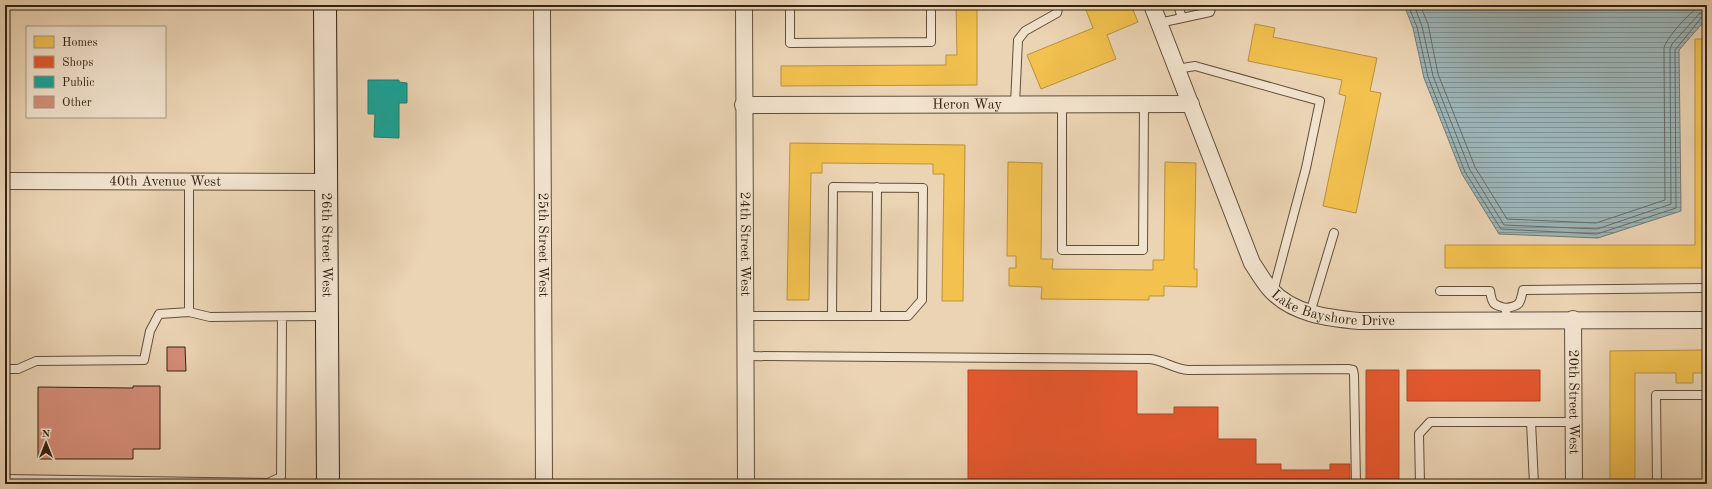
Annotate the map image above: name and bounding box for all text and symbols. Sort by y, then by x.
legend [26,26,166,118]
text: Homes [62,37,98,49]
text: Shops [62,57,93,69]
text: Public [62,77,94,89]
text: Other [62,97,92,109]
street label: Heron Way [932,97,1002,112]
street label: 40th Avenue West [109,174,221,189]
street label: 24th Street West [738,192,752,297]
street label: 26th Street West [319,193,334,298]
street label: 25th Street West [536,193,550,298]
street label: Lake Bayshore Drive [1268,287,1395,328]
street label: 20th Street West [1566,350,1581,455]
north arrow [26,423,66,463]
text: N [42,429,51,440]

